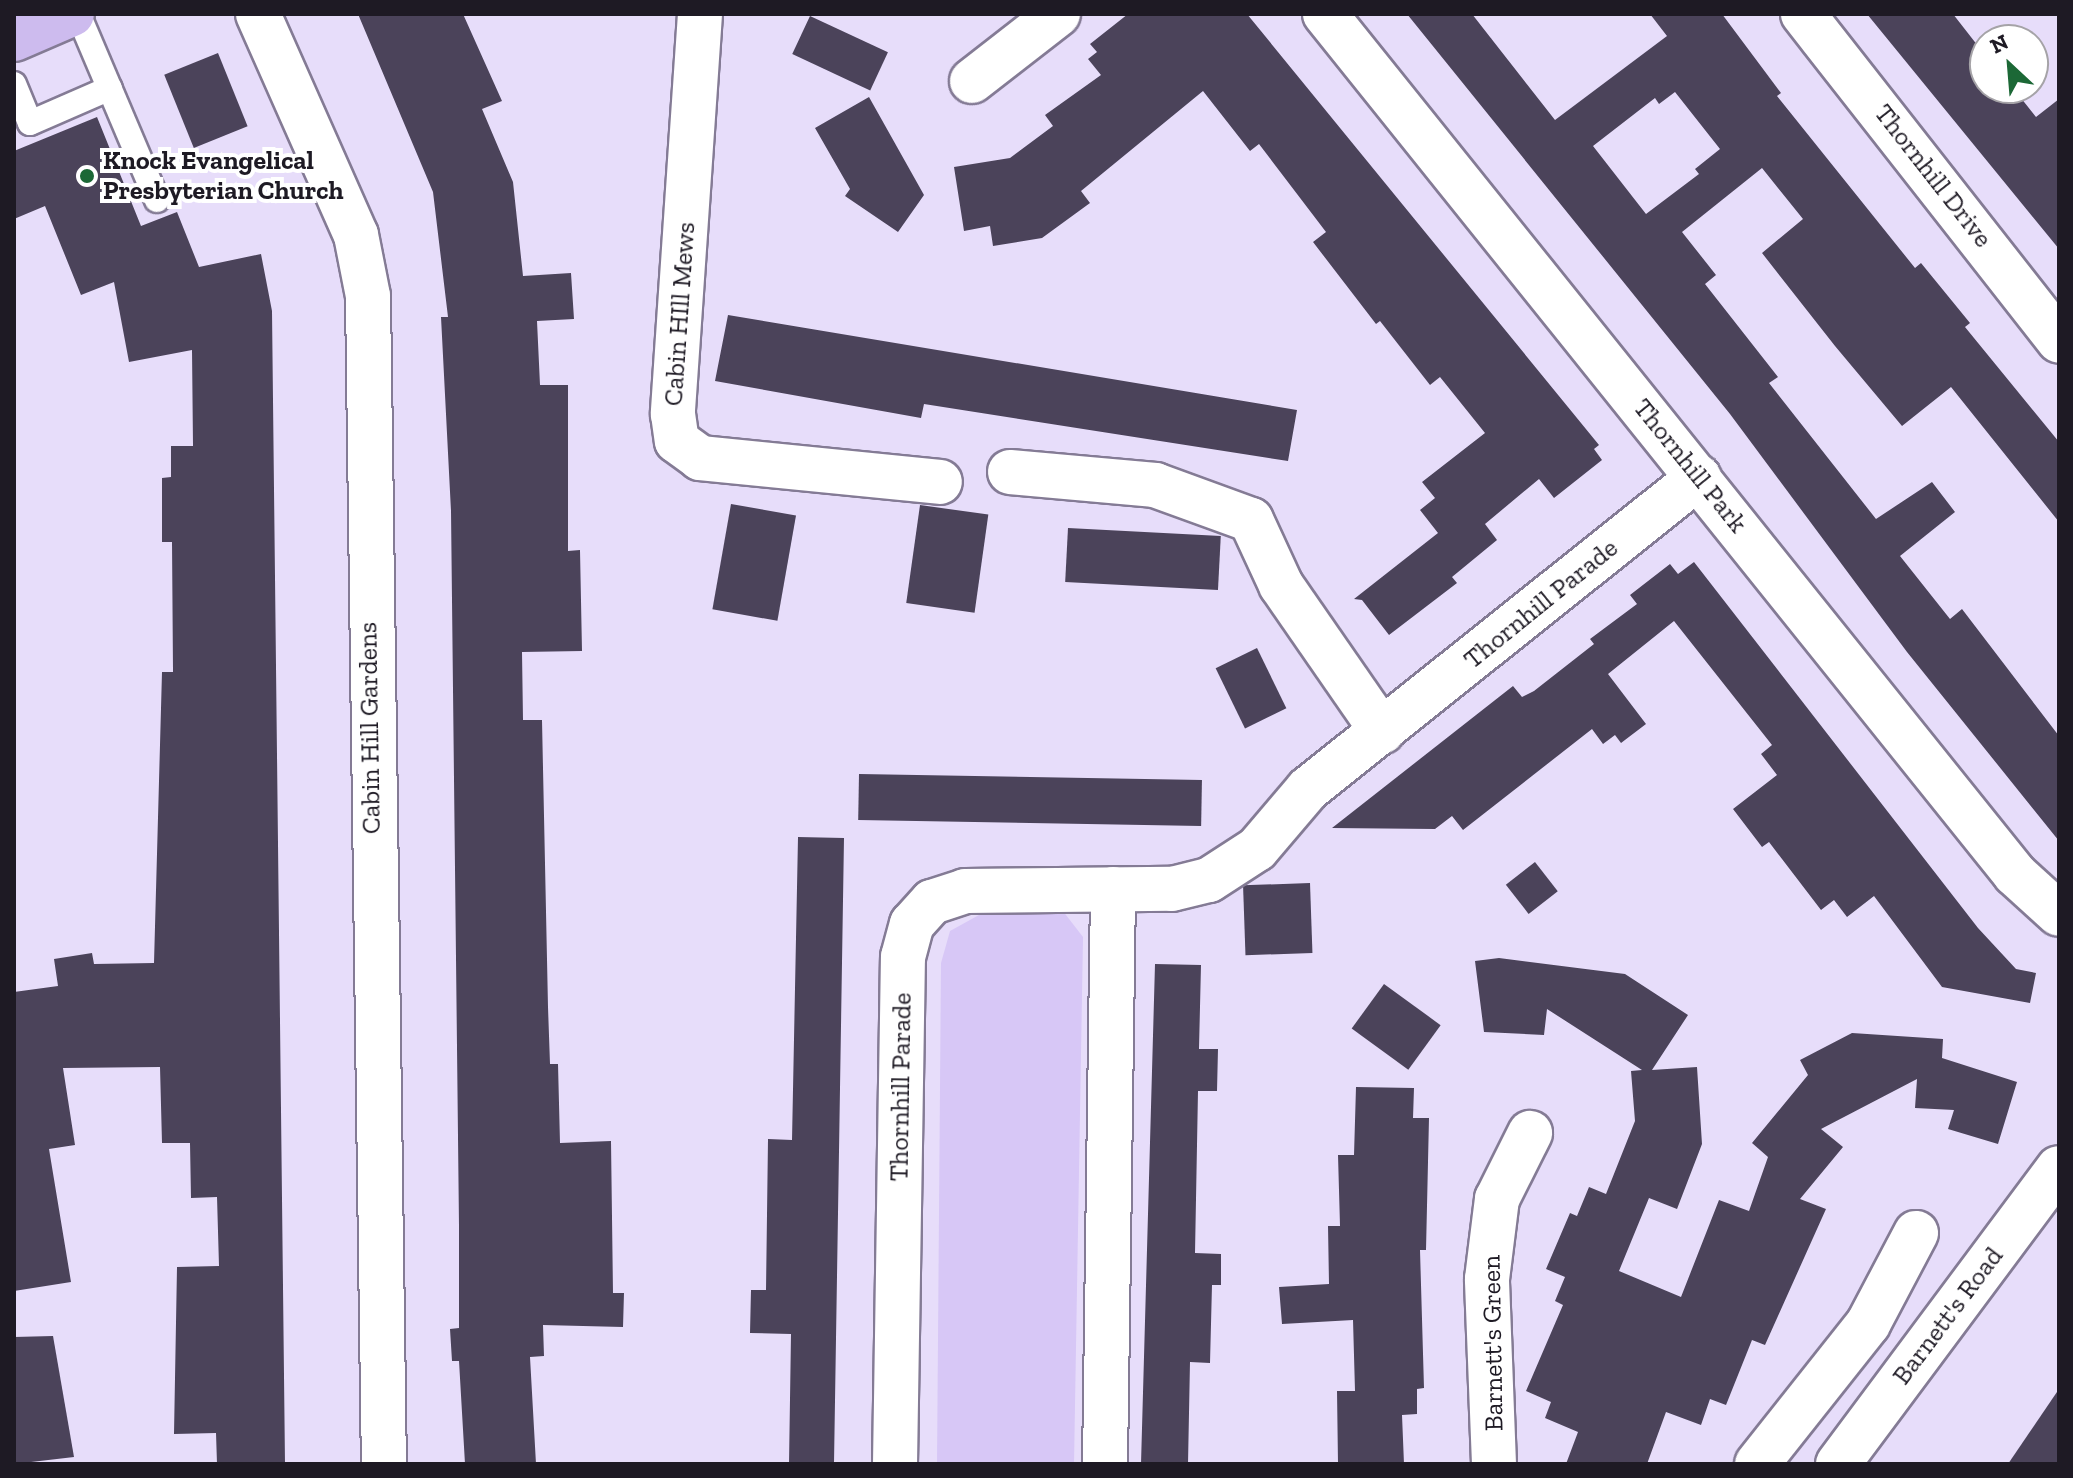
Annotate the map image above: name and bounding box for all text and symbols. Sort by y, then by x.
north arrow [1969,24,2049,104]
text: N [1986,28,2013,60]
street label: Thornhill Drive [1868,98,1998,254]
place label: Knock Evangelical Presbyterian Church [103,145,344,206]
marker: Knock Evangelical Presbyterian Church [78,167,96,185]
street label: Cabin HIll Mews [658,221,702,407]
street label: Thornhill Park [1627,393,1753,539]
street label: Thornhill Parade [1458,532,1624,676]
street label: Cabin Hill Gardens [353,622,387,834]
street label: Thornhill Parade [884,992,918,1182]
street label: Barnett's Road [1886,1241,2010,1391]
street label: Barnett's Green [1476,1255,1510,1431]

